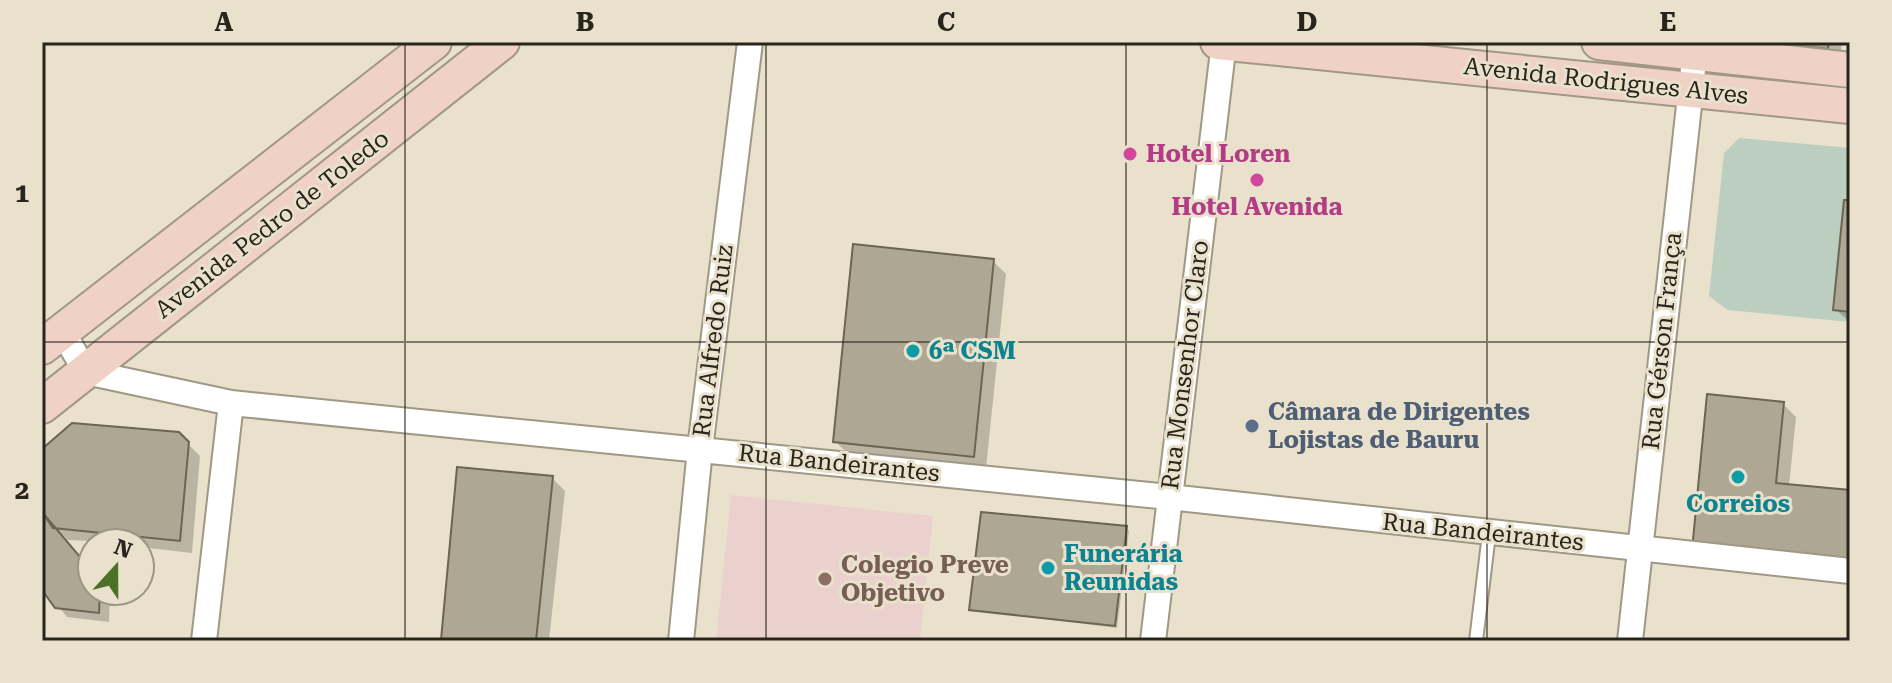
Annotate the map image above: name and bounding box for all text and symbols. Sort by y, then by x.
text: A [215,7,234,37]
text: B [576,7,594,37]
text: C [937,7,955,37]
text: D [1297,7,1317,37]
text: E [1660,7,1676,37]
street label: Avenida Rodrigues Alves [1462,52,1750,110]
street label: Avenida Pedro de Toledo [150,124,394,324]
place label: Hotel Loren [1146,140,1290,168]
marker: Hotel Loren [1121,145,1139,163]
marker: Hotel Avenida [1248,171,1266,189]
text: 1 [15,178,29,208]
place label: Hotel Avenida [1172,193,1342,221]
street label: Rua Gérson França [1637,231,1687,451]
street label: Rua Monsenhor Claro [1156,239,1214,491]
street label: Rua Alfredo Ruiz [687,243,739,439]
place label: 6ª CSM [929,337,1016,365]
marker: 6ª CSM [904,342,922,360]
place label: Câmara de Dirigentes Lojistas de Bauru [1268,398,1530,454]
marker: Câmara de Dirigentes Lojistas de Bauru [1243,417,1261,435]
street label: Rua Bandeirantes [737,439,941,487]
marker: Correios [1729,468,1747,486]
text: 2 [15,475,29,505]
place label: Correios [1686,490,1790,518]
street label: Rua Bandeirantes [1381,508,1585,556]
north arrow [76,527,156,607]
text: N [111,534,135,564]
place label: Funerária Reunidas [1064,540,1183,596]
place label: Colegio Preve Objetivo [841,551,1009,607]
marker: Funerária Reunidas [1039,559,1057,577]
marker: Colegio Preve Objetivo [816,570,834,588]

